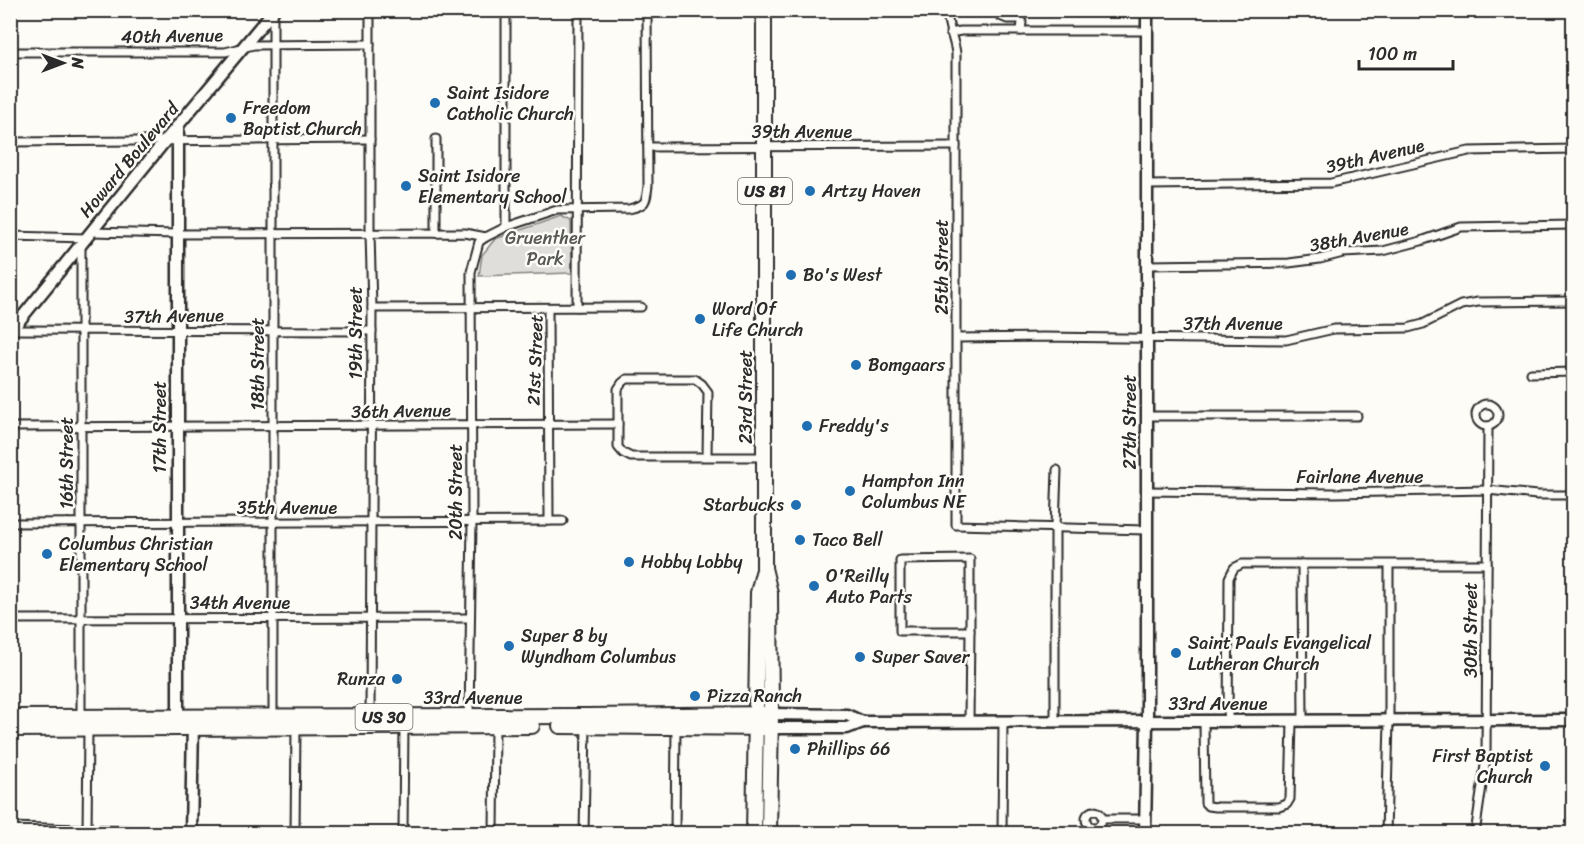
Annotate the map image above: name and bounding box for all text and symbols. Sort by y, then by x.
street label: 40th Avenue [121,19,224,53]
north arrow [33,33,93,93]
scale bar [1359,33,1454,71]
text: 100 m [1368,38,1417,70]
text: N [63,56,92,69]
place label: Saint Isidore Catholic Church [447,77,574,130]
place label: Freedom Baptist Church [243,92,362,145]
street label: Howard Boulevard [71,94,188,225]
marker: Saint Isidore Catholic Church [428,96,442,110]
marker: Freedom Baptist Church [224,111,238,125]
street label: 39th Avenue [752,116,853,148]
street label: 39th Avenue [1322,129,1428,183]
place label: Saint Isidore Elementary School [418,160,567,213]
place label: Artzy Haven [821,175,921,207]
road number: US 81 [738,178,792,204]
marker: Saint Isidore Elementary School [399,179,413,193]
marker: Artzy Haven [803,184,817,198]
street label: 38th Avenue [1307,212,1411,261]
street label: 25th Street [926,219,958,315]
park label: Gruenther Park [505,222,587,275]
place label: Bo's West [803,259,883,291]
marker: Bo's West [784,268,798,282]
street label: 19th Street [340,286,372,380]
place label: Word Of Life Church [712,293,803,346]
street label: 37th Avenue [124,299,224,333]
street label: 37th Avenue [1183,308,1283,340]
marker: Word Of Life Church [693,312,707,326]
street label: 21st Street [517,314,553,406]
street label: 18th Street [242,317,274,410]
place label: Bomgaars [868,349,946,381]
street label: 23rd Street [730,350,762,444]
marker: Bomgaars [849,358,863,372]
street label: 27th Street [1114,374,1146,469]
street label: 17th Street [144,381,176,473]
street label: 36th Avenue [351,394,451,428]
place label: Freddy's [819,410,890,442]
street label: 16th Street [51,417,83,509]
marker: Freddy's [800,419,814,433]
street label: 20th Street [440,444,472,540]
street label: Fairlane Avenue [1296,461,1424,493]
place label: Hampton Inn Columbus NE [862,465,967,518]
marker: Hampton Inn Columbus NE [843,484,857,498]
place label: Starbucks [703,489,785,521]
street label: 35th Avenue [237,492,337,524]
marker: Starbucks [789,498,803,512]
place label: Taco Bell [812,524,884,556]
place label: Columbus Christian Elementary School [59,528,213,581]
marker: Taco Bell [793,533,807,547]
place label: Hobby Lobby [641,546,743,578]
marker: Columbus Christian Elementary School [40,547,54,561]
marker: Hobby Lobby [622,555,636,569]
place label: O'Reilly Auto Parts [825,560,913,613]
marker: O'Reilly Auto Parts [807,579,821,593]
street label: 30th Street [1455,582,1487,678]
street label: 34th Avenue [190,587,291,619]
place label: Super 8 by Wyndham Columbus [521,620,677,673]
place label: Saint Pauls Evangelical Lutheran Church [1188,627,1372,680]
marker: Super 8 by Wyndham Columbus [502,639,516,653]
place label: Super Saver [872,641,971,673]
marker: Saint Pauls Evangelical Lutheran Church [1169,646,1183,660]
marker: Super Saver [853,650,867,664]
place label: Runza [337,663,386,695]
marker: Runza [390,672,404,686]
place label: Pizza Ranch [707,680,802,712]
street label: 33rd Avenue [424,682,523,714]
street label: 33rd Avenue [1169,688,1268,720]
marker: Pizza Ranch [688,689,702,703]
road number: US 30 [356,704,412,730]
place label: Phillips 66 [807,733,890,765]
place label: First Baptist Church [1432,740,1533,793]
marker: Phillips 66 [788,742,802,756]
marker: First Baptist Church [1538,759,1552,773]

